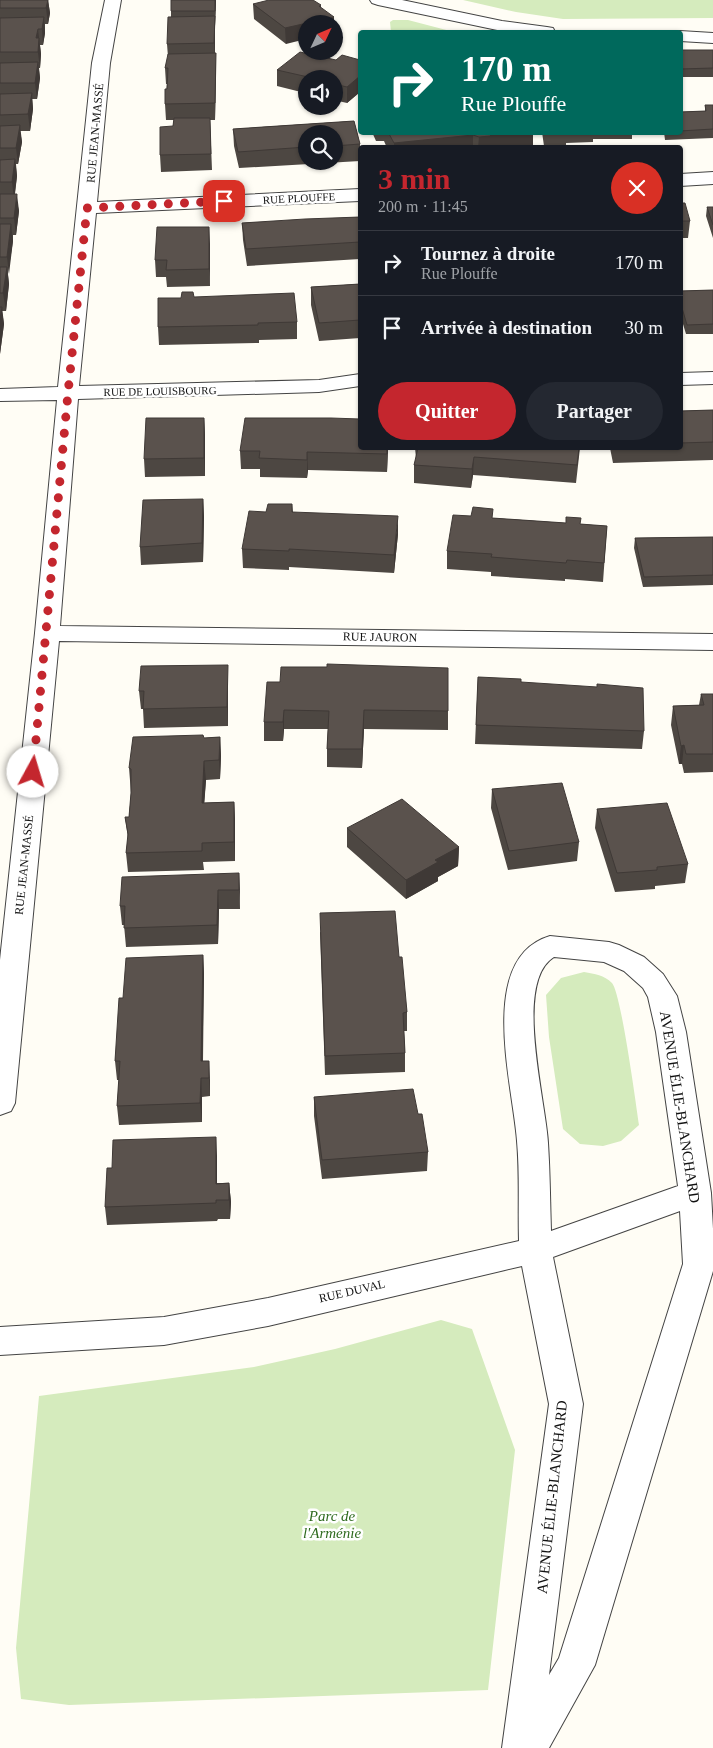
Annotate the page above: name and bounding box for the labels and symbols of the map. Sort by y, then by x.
north arrow [298,15,342,60]
street label: RUE JEAN-MASSÉ [84,82,106,184]
pin [203,180,245,222]
street label: RUE PLOUFFE [263,190,336,206]
street label: RUE DE LOUISBOURG [103,384,217,398]
street label: RUE JAURON [343,629,418,645]
position arrow [6,745,58,797]
street label: RUE JEAN-MASSÉ [12,814,36,916]
street label: AVENUE ÉLIE-BLANCHARD [657,1010,703,1204]
street label: RUE DUVAL [318,1277,386,1305]
street label: AVENUE ÉLIE-BLANCHARD [534,1399,570,1594]
park label: Parc de l'Arménie [303,1508,361,1541]

